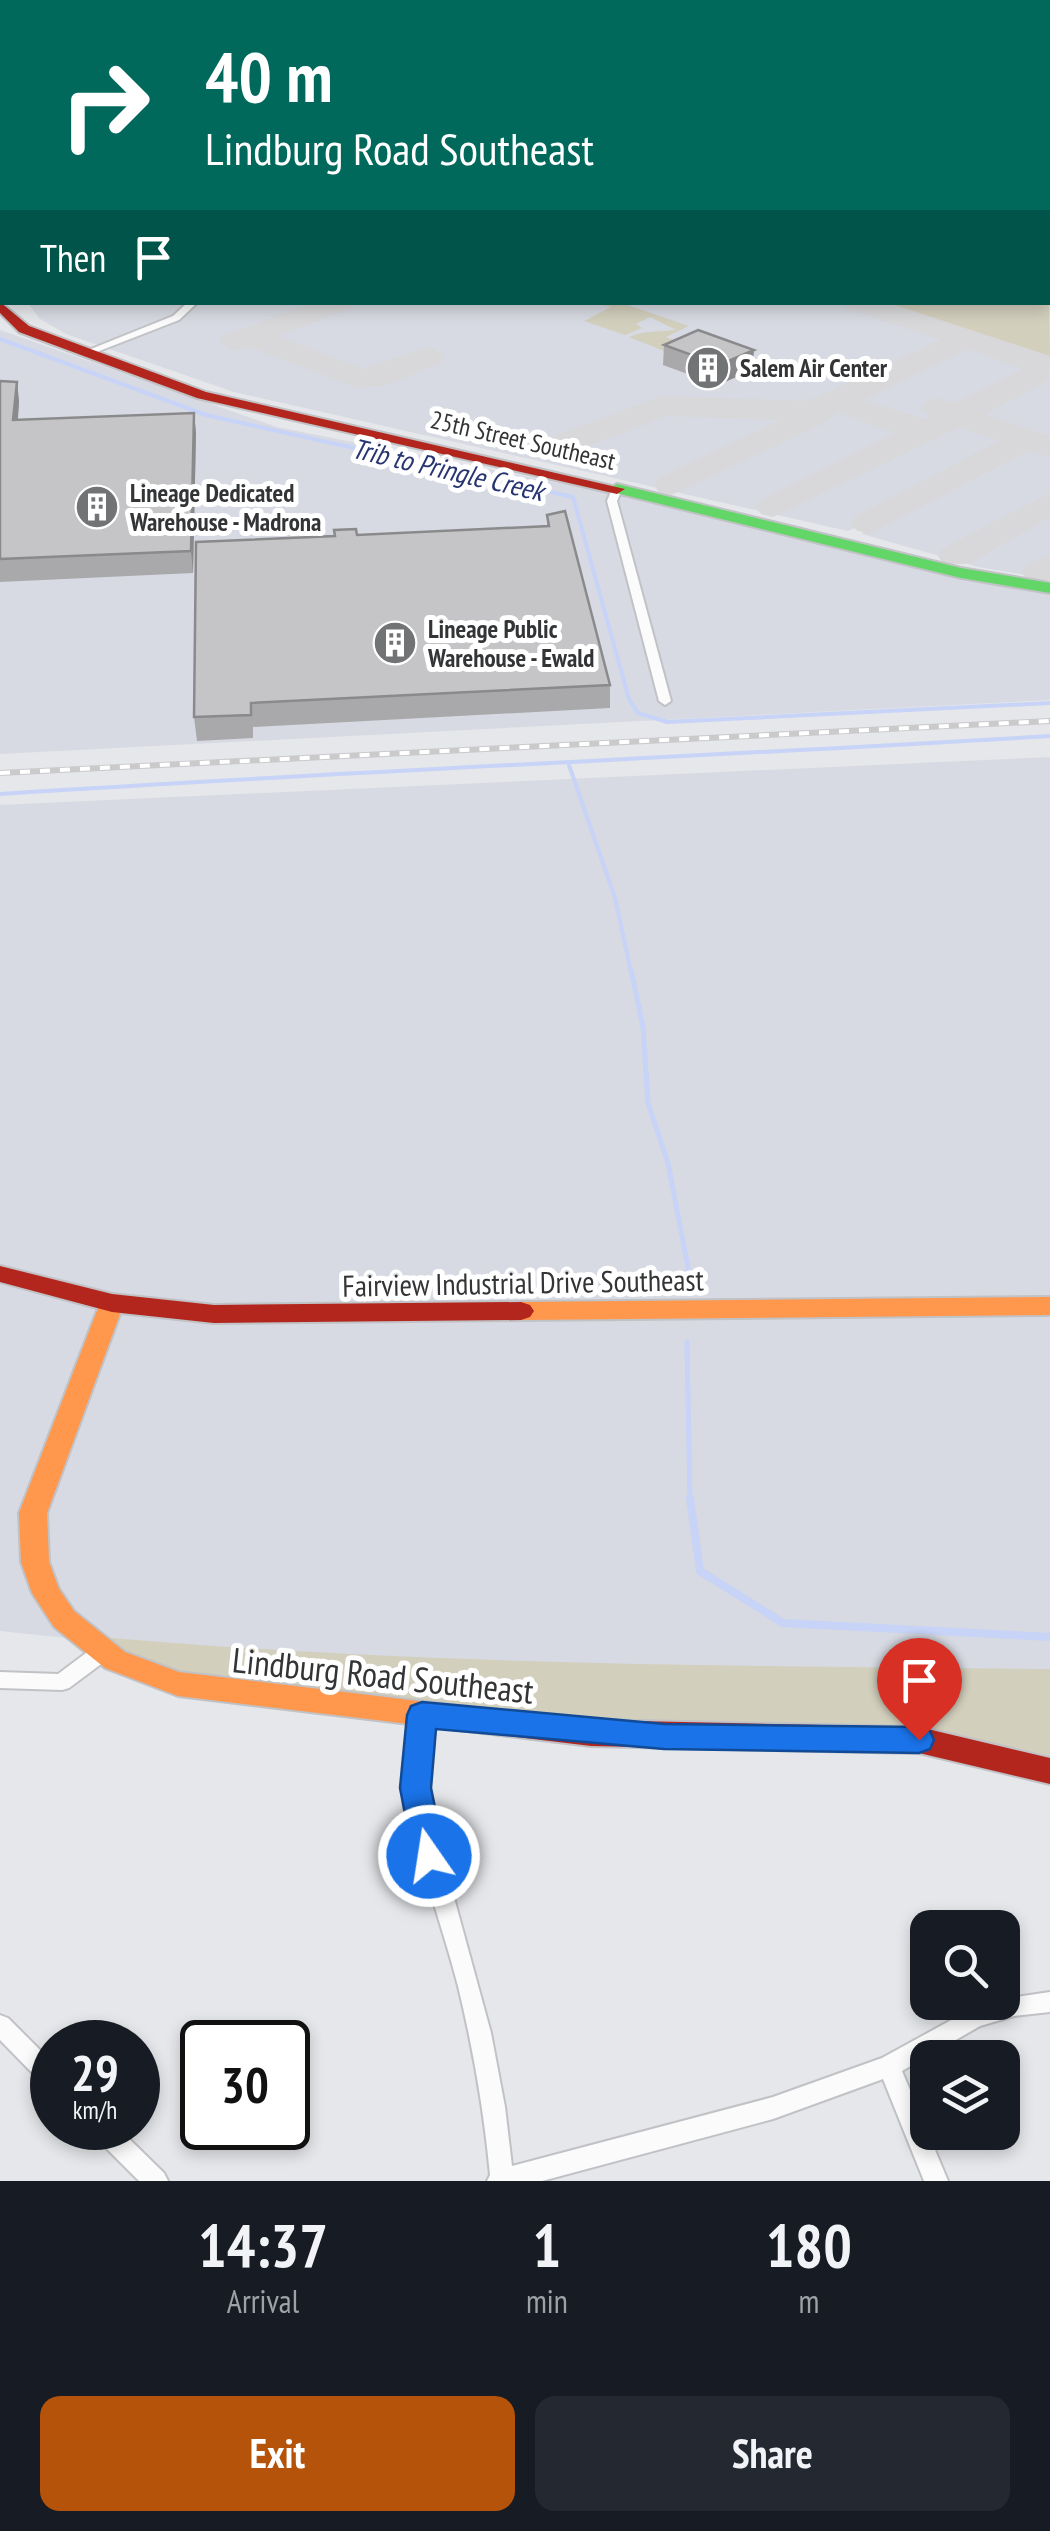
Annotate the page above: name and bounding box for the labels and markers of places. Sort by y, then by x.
building icon: Salem Air Center [685,345,731,391]
place label: Salem Air Center [740,352,888,384]
place label: Lineage Dedicated Warehouse - Madrona [129,477,321,538]
building icon: Lineage Dedicated Warehouse - Madrona [74,484,120,530]
place label: Lineage Public Warehouse - Ewald [427,613,594,674]
building icon: Lineage Public Warehouse - Ewald [372,620,418,666]
pin [877,1638,962,1741]

